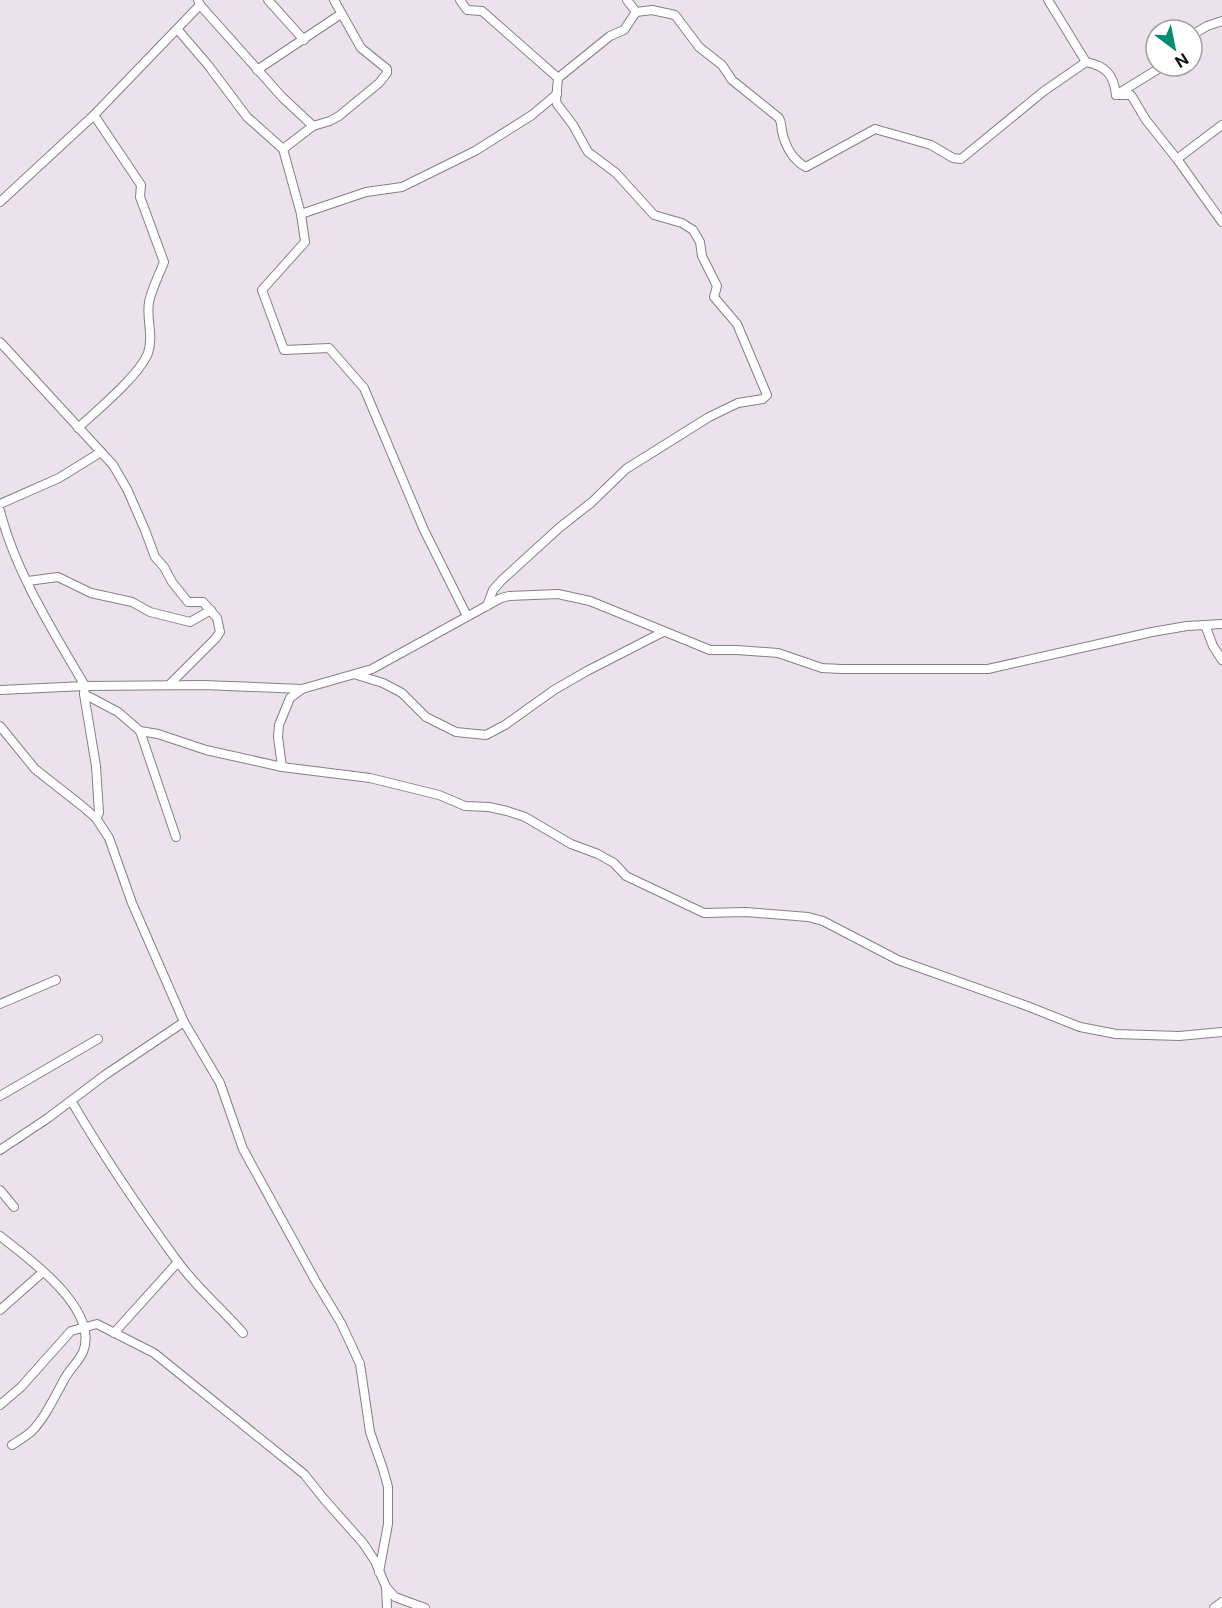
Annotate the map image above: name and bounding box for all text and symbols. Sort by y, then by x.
north arrow [1144,18,1204,78]
text: N [1171,49,1192,72]

